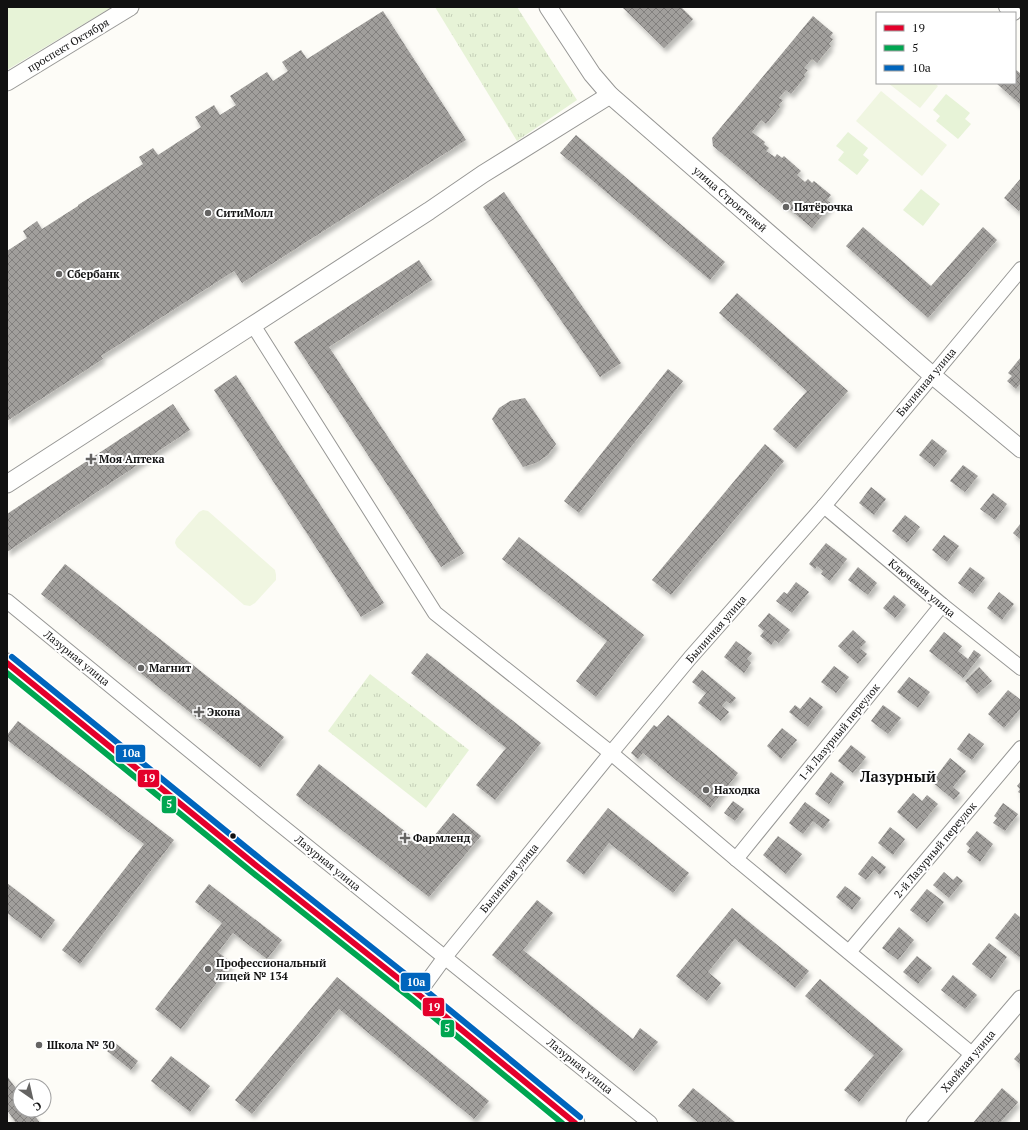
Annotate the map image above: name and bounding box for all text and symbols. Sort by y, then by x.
legend [876,12,1016,84]
street label: проспект Октября [24,15,112,75]
text: 19 [912,20,925,35]
text: 5 [912,40,918,55]
text: 10а [912,60,931,75]
street label: улица Строителей [689,162,770,235]
place label: Пятёрочка [794,200,853,214]
marker: Пятёрочка [781,202,791,212]
place label: СитиМолл [216,206,274,220]
marker: СитиМолл [203,208,213,218]
place label: Сбербанк [67,267,120,281]
marker: Сбербанк [54,269,64,279]
street label: Былинная улица [893,344,959,419]
place label: Моя Аптека [99,452,165,466]
marker: Моя Аптека [86,454,96,464]
street label: Ключевая улица [886,556,959,620]
street label: Былинная улица [683,592,750,666]
street label: Лазурная улица [40,626,113,689]
place label: Магнит [149,661,191,675]
marker: Магнит [136,663,146,673]
street label: 1-й Лазурный переулок [795,680,883,783]
place label: Экона [207,705,240,719]
marker: Экона [194,707,204,717]
line badge: 10а [115,744,146,763]
text: 10а [122,746,140,760]
district label: Лазурный [859,766,936,786]
line badge: 19 [137,769,160,788]
text: 19 [143,771,155,785]
place label: Находка [714,783,760,797]
marker: Находка [701,785,711,795]
line badge: 5 [161,795,177,814]
text: 5 [166,797,172,811]
street label: 2-й Лазурный переулок [891,799,979,901]
unlabelled marker [228,831,238,841]
street label: Лазурная улица [291,831,364,894]
place label: Фармленд [413,831,471,845]
marker: Фармленд [400,833,410,843]
street label: Былинная улица [477,840,542,916]
place label: Профессиональный лицей № 134 [216,956,327,983]
marker: Профессиональный лицей № 134 [203,964,213,974]
line badge: 10а [400,972,431,992]
text: 10а [407,975,425,989]
line badge: 19 [422,997,445,1017]
text: 19 [428,1000,440,1014]
line badge: 5 [440,1019,455,1038]
text: 5 [444,1021,450,1035]
street label: Хвойная улица [938,1027,998,1095]
street label: Лазурная улица [543,1034,616,1097]
place label: Школа № 30 [47,1038,115,1052]
marker: Школа № 30 [34,1040,44,1050]
north arrow [12,1078,52,1118]
text: С [31,1098,44,1114]

